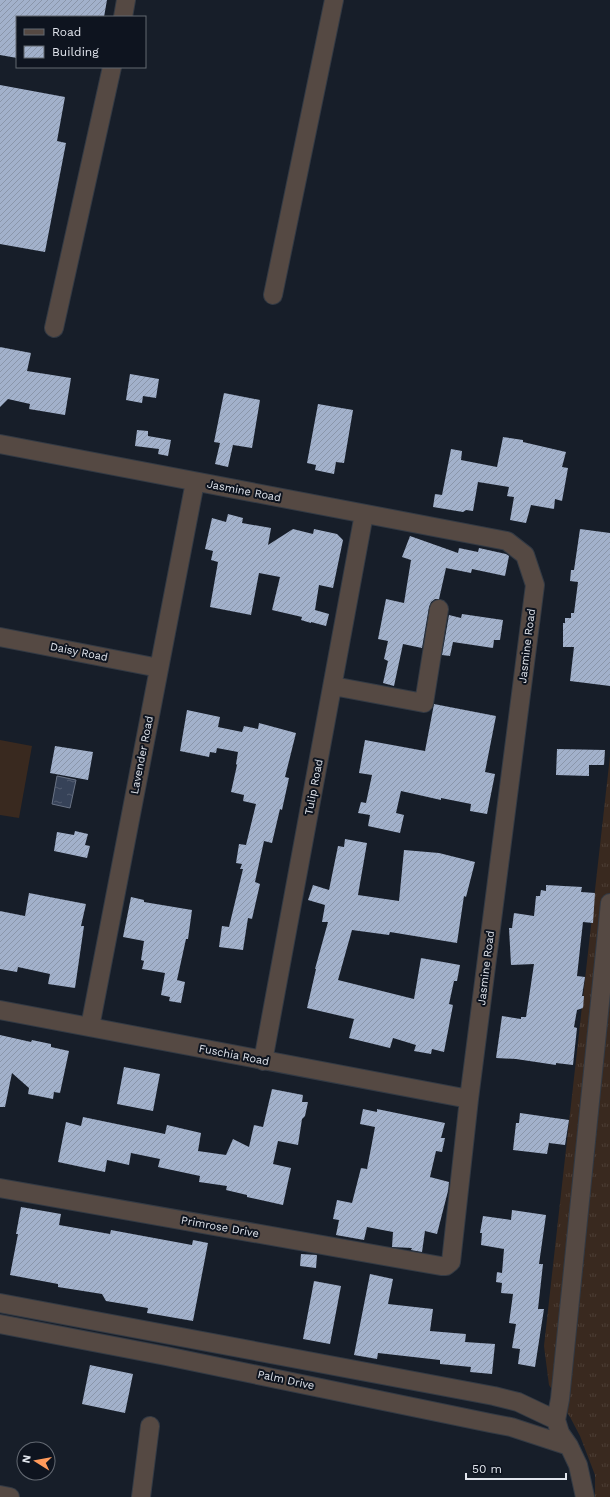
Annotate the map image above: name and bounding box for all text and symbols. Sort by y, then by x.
legend [16,16,146,68]
text: Road [52,25,81,39]
text: Building [52,45,99,59]
street label: Jasmine Road [206,477,282,505]
street label: Jasmine Road [516,608,538,684]
street label: Daisy Road [49,640,109,664]
street label: Lavender Road [128,715,156,795]
street label: Tulip Road [302,758,326,816]
street label: Jasmine Road [475,930,497,1006]
street label: Fuschia Road [198,1042,270,1068]
street label: Primrose Drive [180,1214,260,1240]
street label: Palm Drive [256,1368,316,1392]
north arrow [16,1441,56,1481]
text: N [20,1454,34,1464]
scale bar [466,1455,566,1481]
text: 50 m [472,1462,502,1476]

